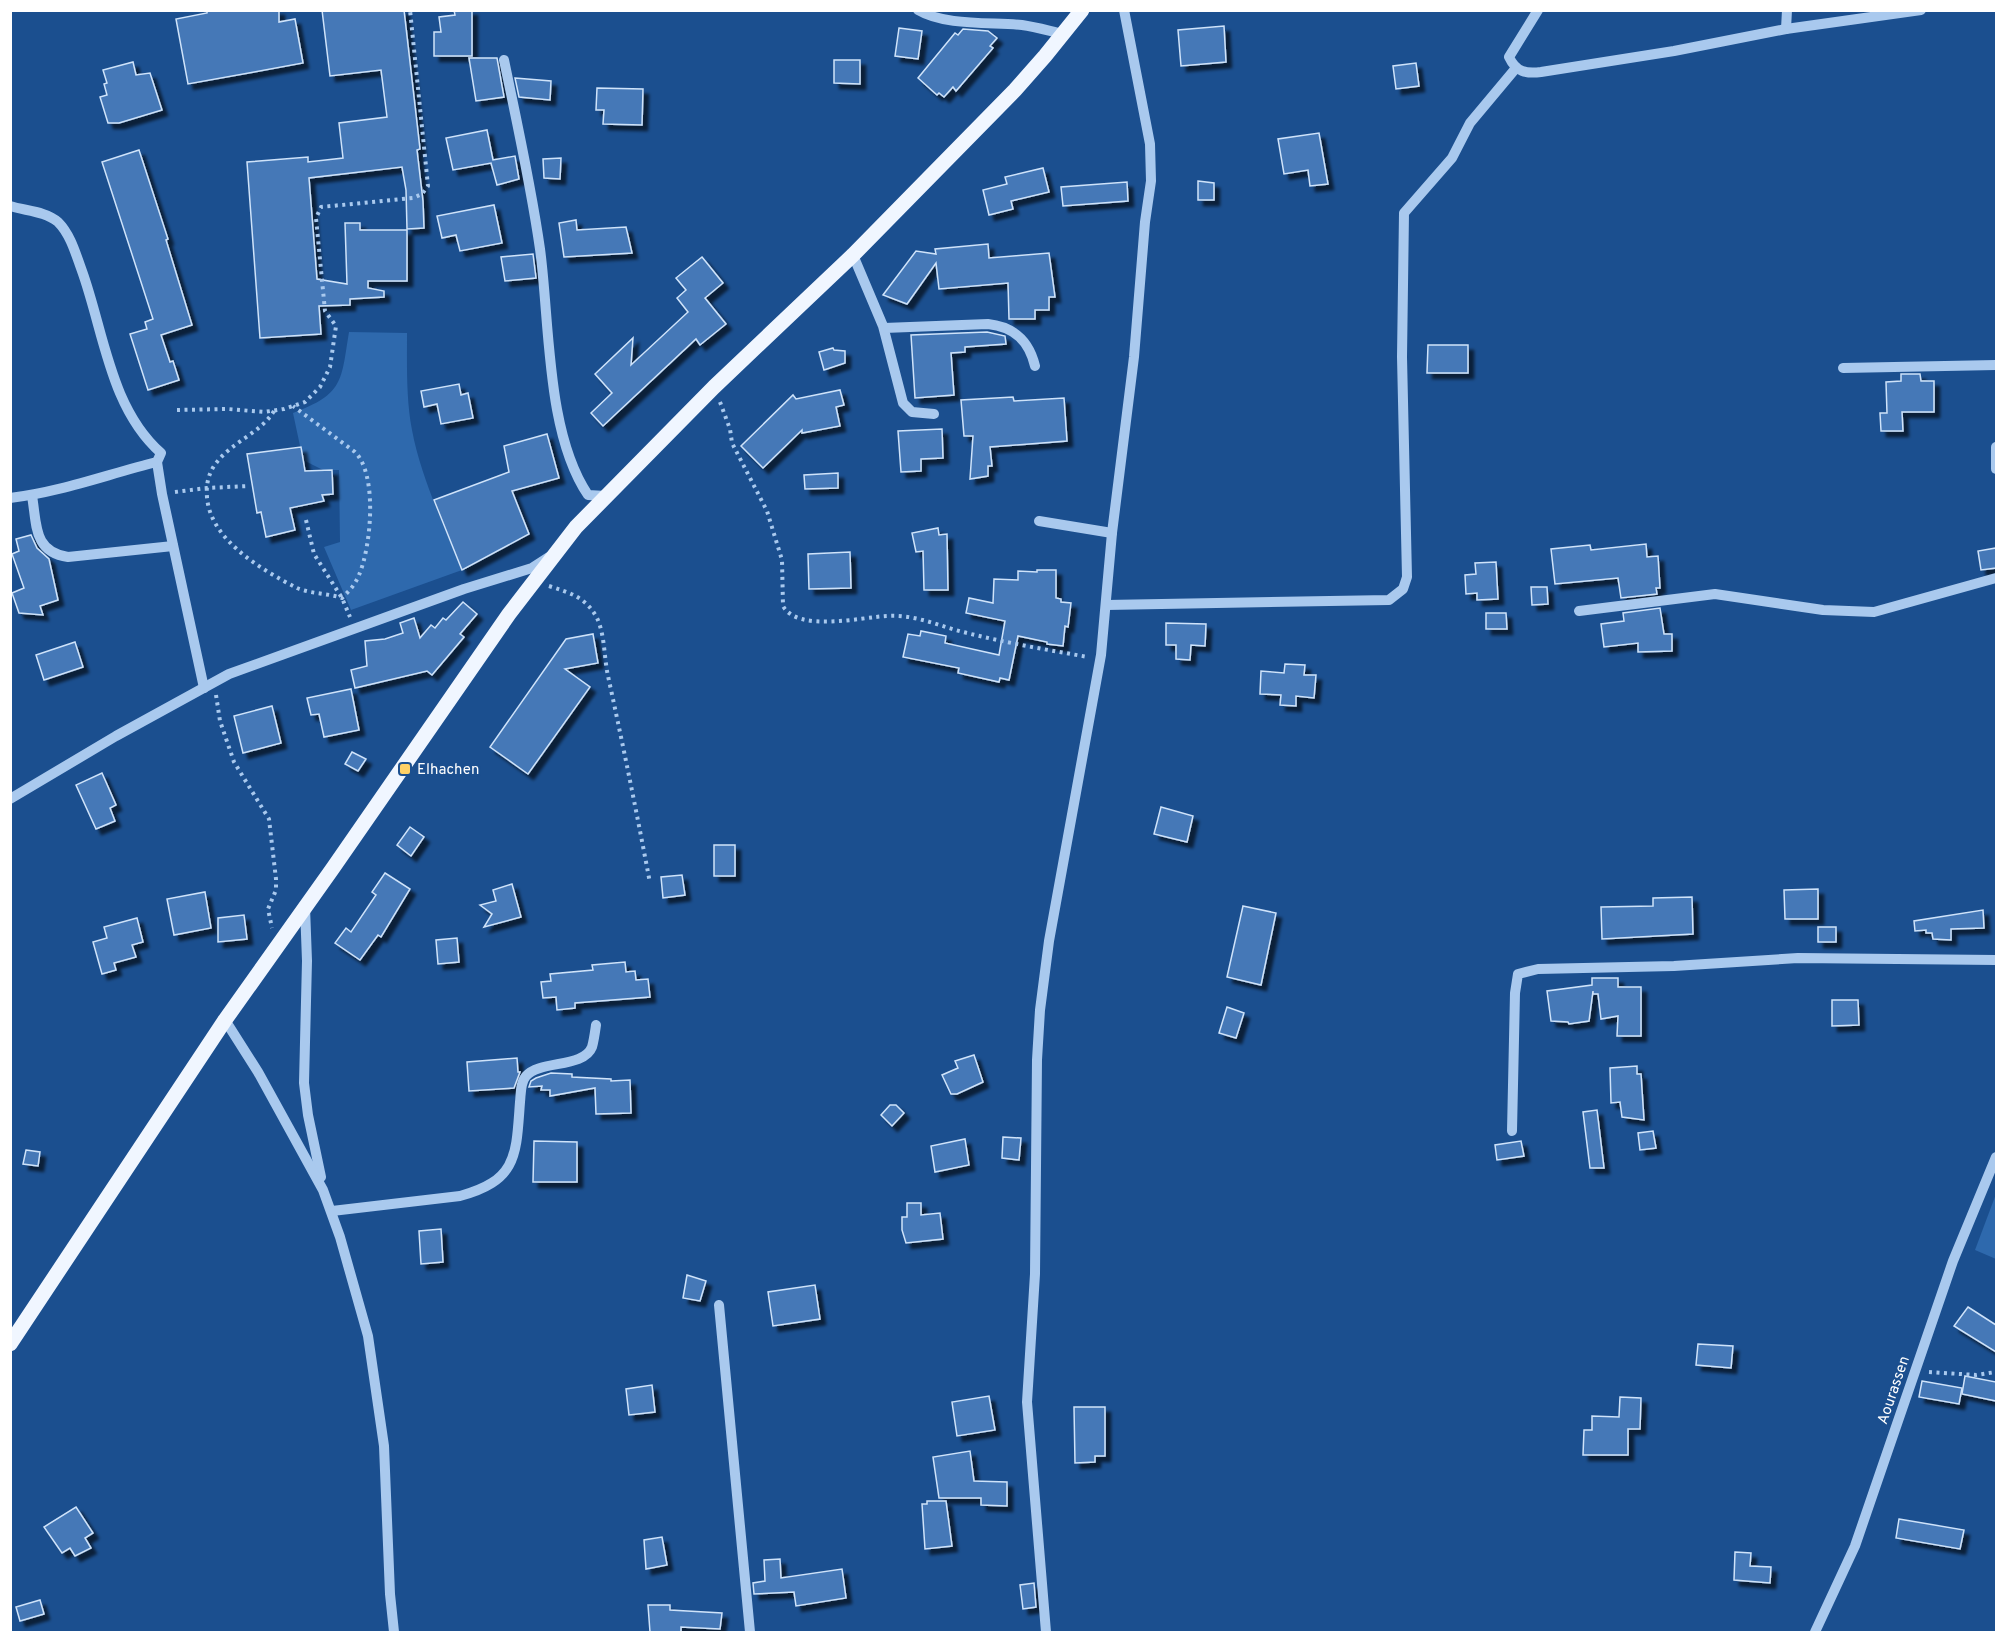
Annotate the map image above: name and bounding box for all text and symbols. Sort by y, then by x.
place label: Elhachen [417,761,479,780]
marker: Elhachen [398,762,412,776]
street label: Aourassen [1874,1354,1915,1427]

